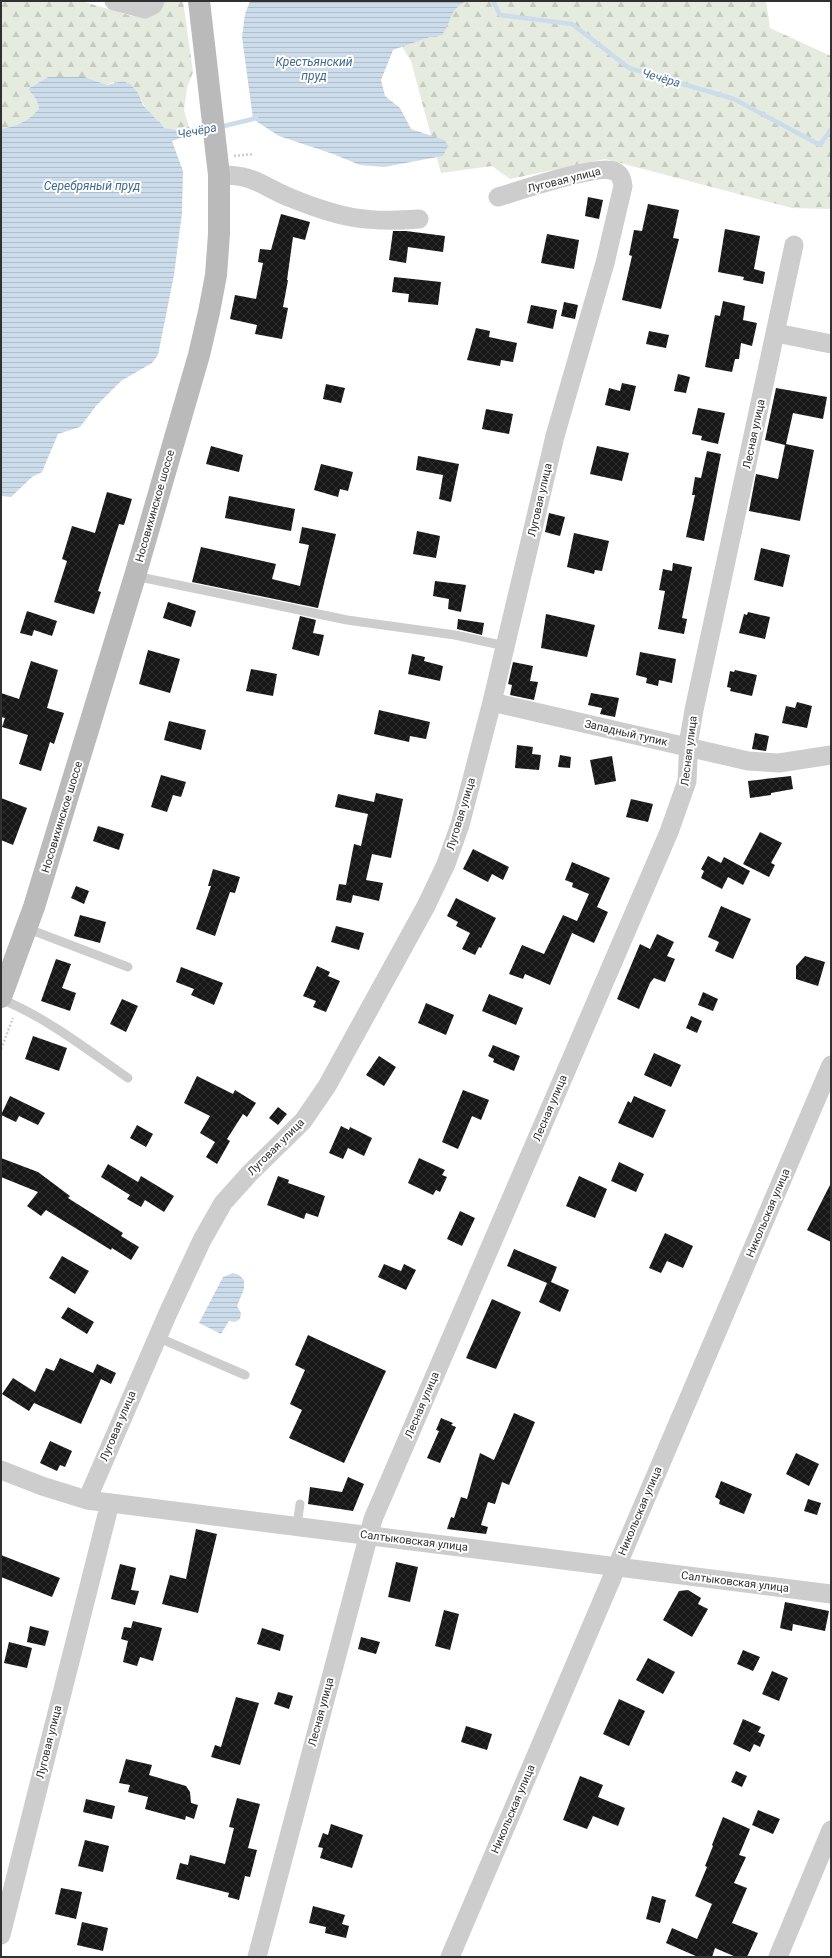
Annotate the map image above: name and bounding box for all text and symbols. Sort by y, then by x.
water label: Крестьянский пруд [276,55,353,83]
water label: Чечёра [640,66,682,90]
water label: Чечёра [176,120,218,142]
street label: Луговая улица [526,165,602,195]
water label: Серебряный пруд [44,179,140,193]
street label: Лесная улица [740,398,768,470]
street label: Носовихинское шоссе [133,448,177,563]
street label: Луговая улица [525,462,555,538]
street label: Лесная улица [678,715,700,787]
street label: Западный тупик [583,717,669,749]
street label: Носовихинское шоссе [39,760,85,874]
street label: Луговая улица [444,776,478,852]
street label: Лесная улица [530,1073,570,1143]
street label: Луговая улица [245,1116,307,1178]
street label: Никольская улица [743,1167,793,1259]
street label: Лесная улица [402,1370,442,1440]
street label: Луговая улица [97,1389,139,1463]
street label: Никольская улица [615,1465,665,1557]
street label: Салтыковская улица [359,1528,469,1554]
street label: Салтыковская улица [680,1569,790,1595]
street label: Лесная улица [306,1676,336,1748]
street label: Луговая улица [34,1704,64,1780]
street label: Никольская улица [488,1763,538,1855]

